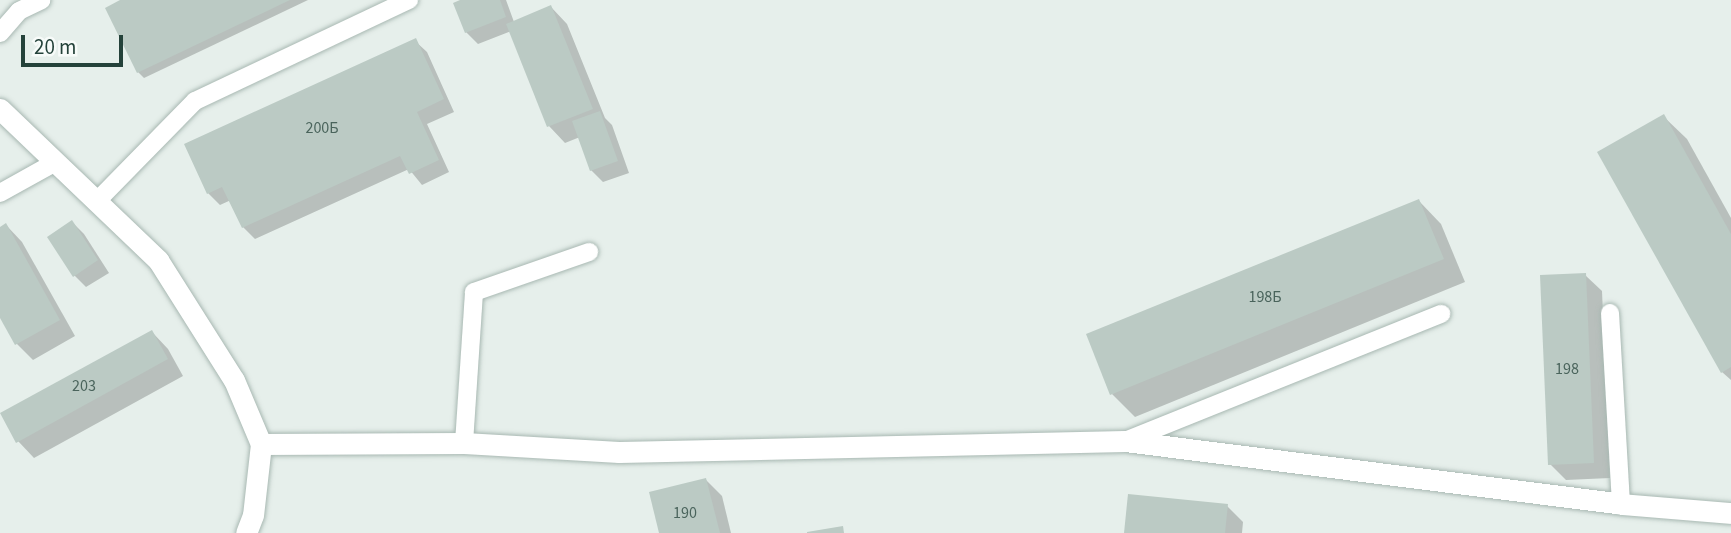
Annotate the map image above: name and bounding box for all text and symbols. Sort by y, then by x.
scale bar [24,21,126,65]
text: 20 m [34,32,76,62]
house number: 200Б [305,118,339,138]
house number: 198Б [1248,287,1282,307]
house number: 198 [1555,359,1579,379]
house number: 203 [72,376,96,396]
house number: 190 [673,503,697,523]

